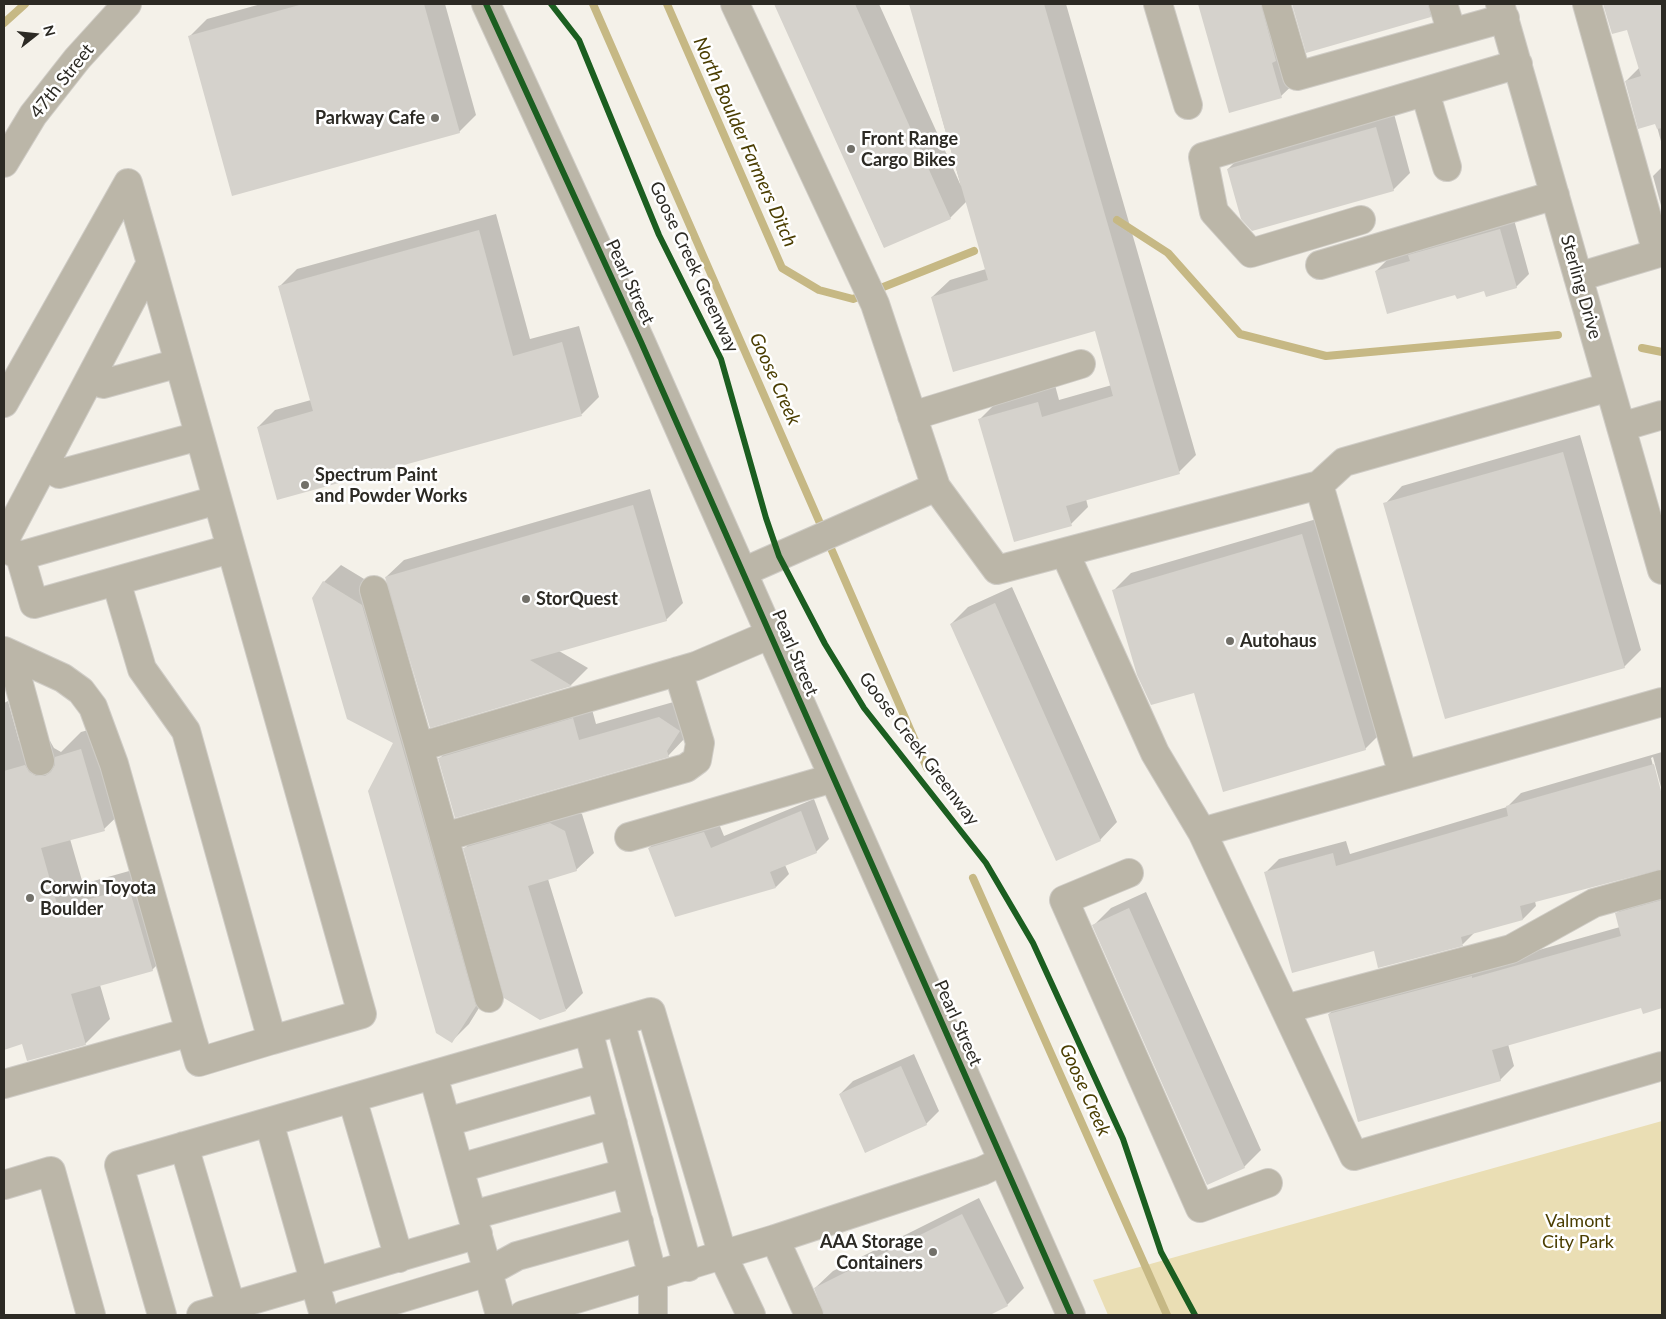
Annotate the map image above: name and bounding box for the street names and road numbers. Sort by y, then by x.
street label: 47th Street [25,39,99,123]
street label: Goose Creek Greenway [645,178,743,356]
street label: Sterling Drive [1556,232,1606,342]
street label: Pearl Street [601,236,659,328]
street label: Pearl Street [767,607,823,699]
street label: Goose Creek Greenway [854,668,984,830]
street label: Pearl Street [930,977,986,1069]

